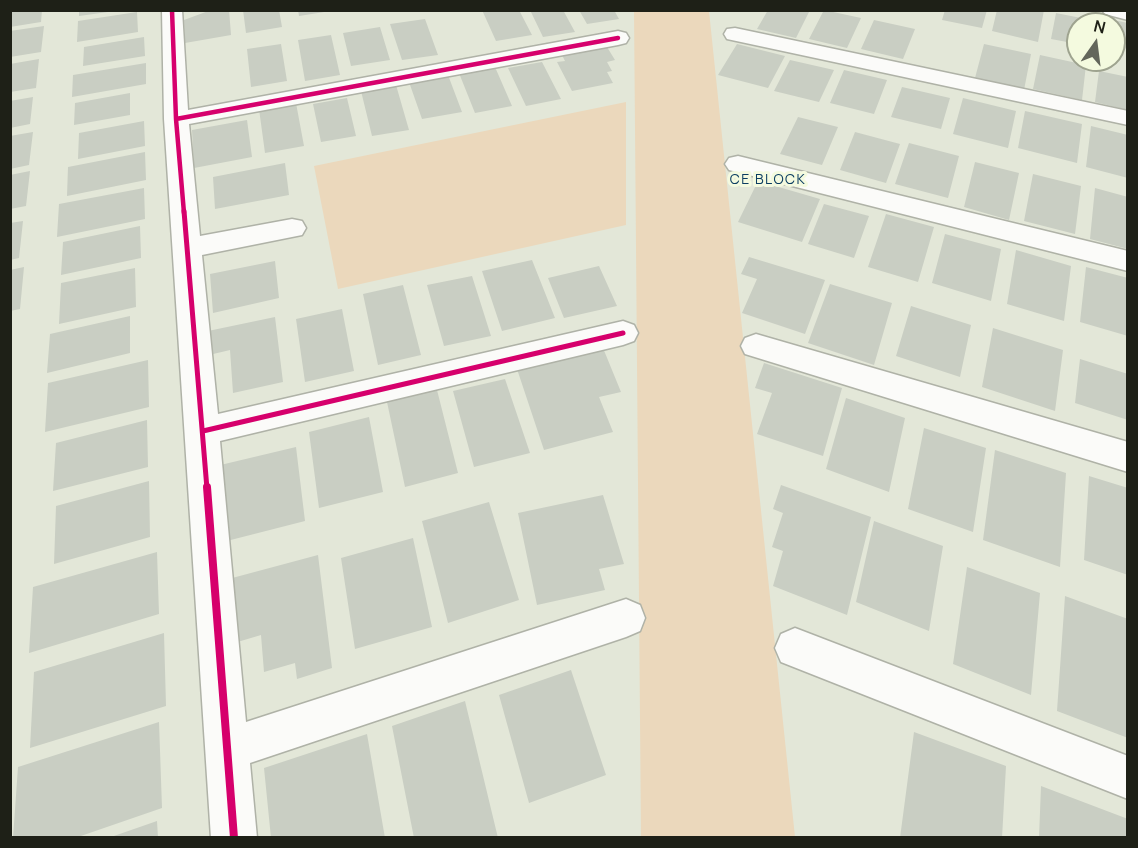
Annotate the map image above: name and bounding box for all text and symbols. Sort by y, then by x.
north arrow [1066,12,1126,72]
text: N [1092,14,1108,39]
district label: CE BLOCK [730,172,806,188]

